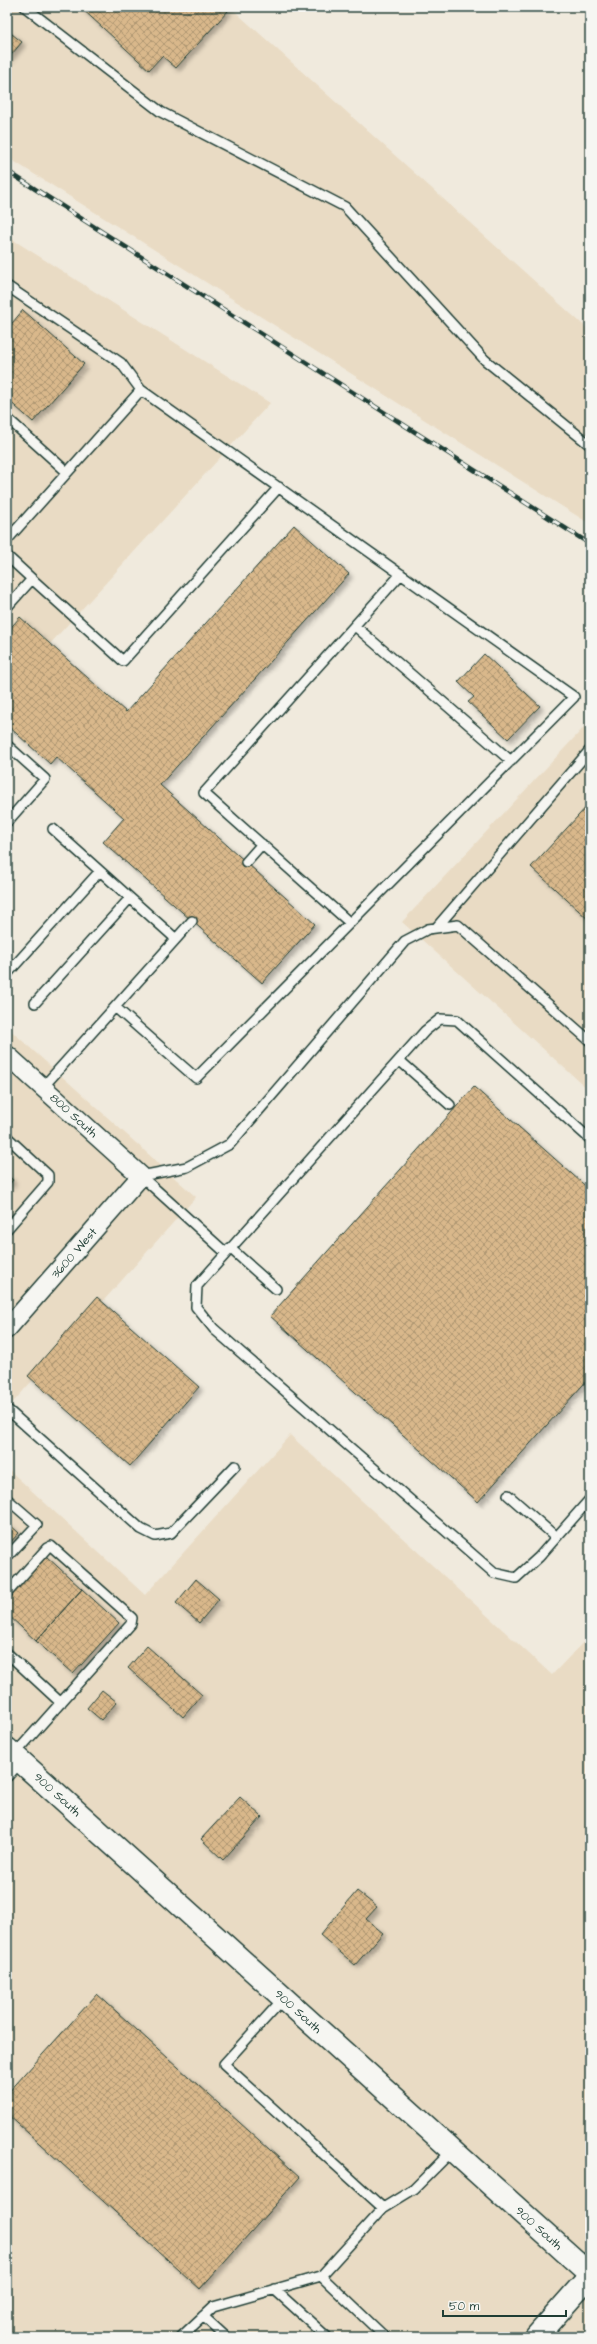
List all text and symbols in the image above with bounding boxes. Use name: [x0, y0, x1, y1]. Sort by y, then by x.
street label: 800 South: [46, 1090, 101, 1142]
street label: 3600 West: [48, 1224, 101, 1282]
street label: 900 South: [30, 1769, 85, 1821]
street label: 900 South: [271, 1986, 325, 2038]
street label: 900 South: [511, 2203, 566, 2254]
scale bar: [443, 2292, 566, 2318]
text: 50 m: [449, 2298, 480, 2315]

